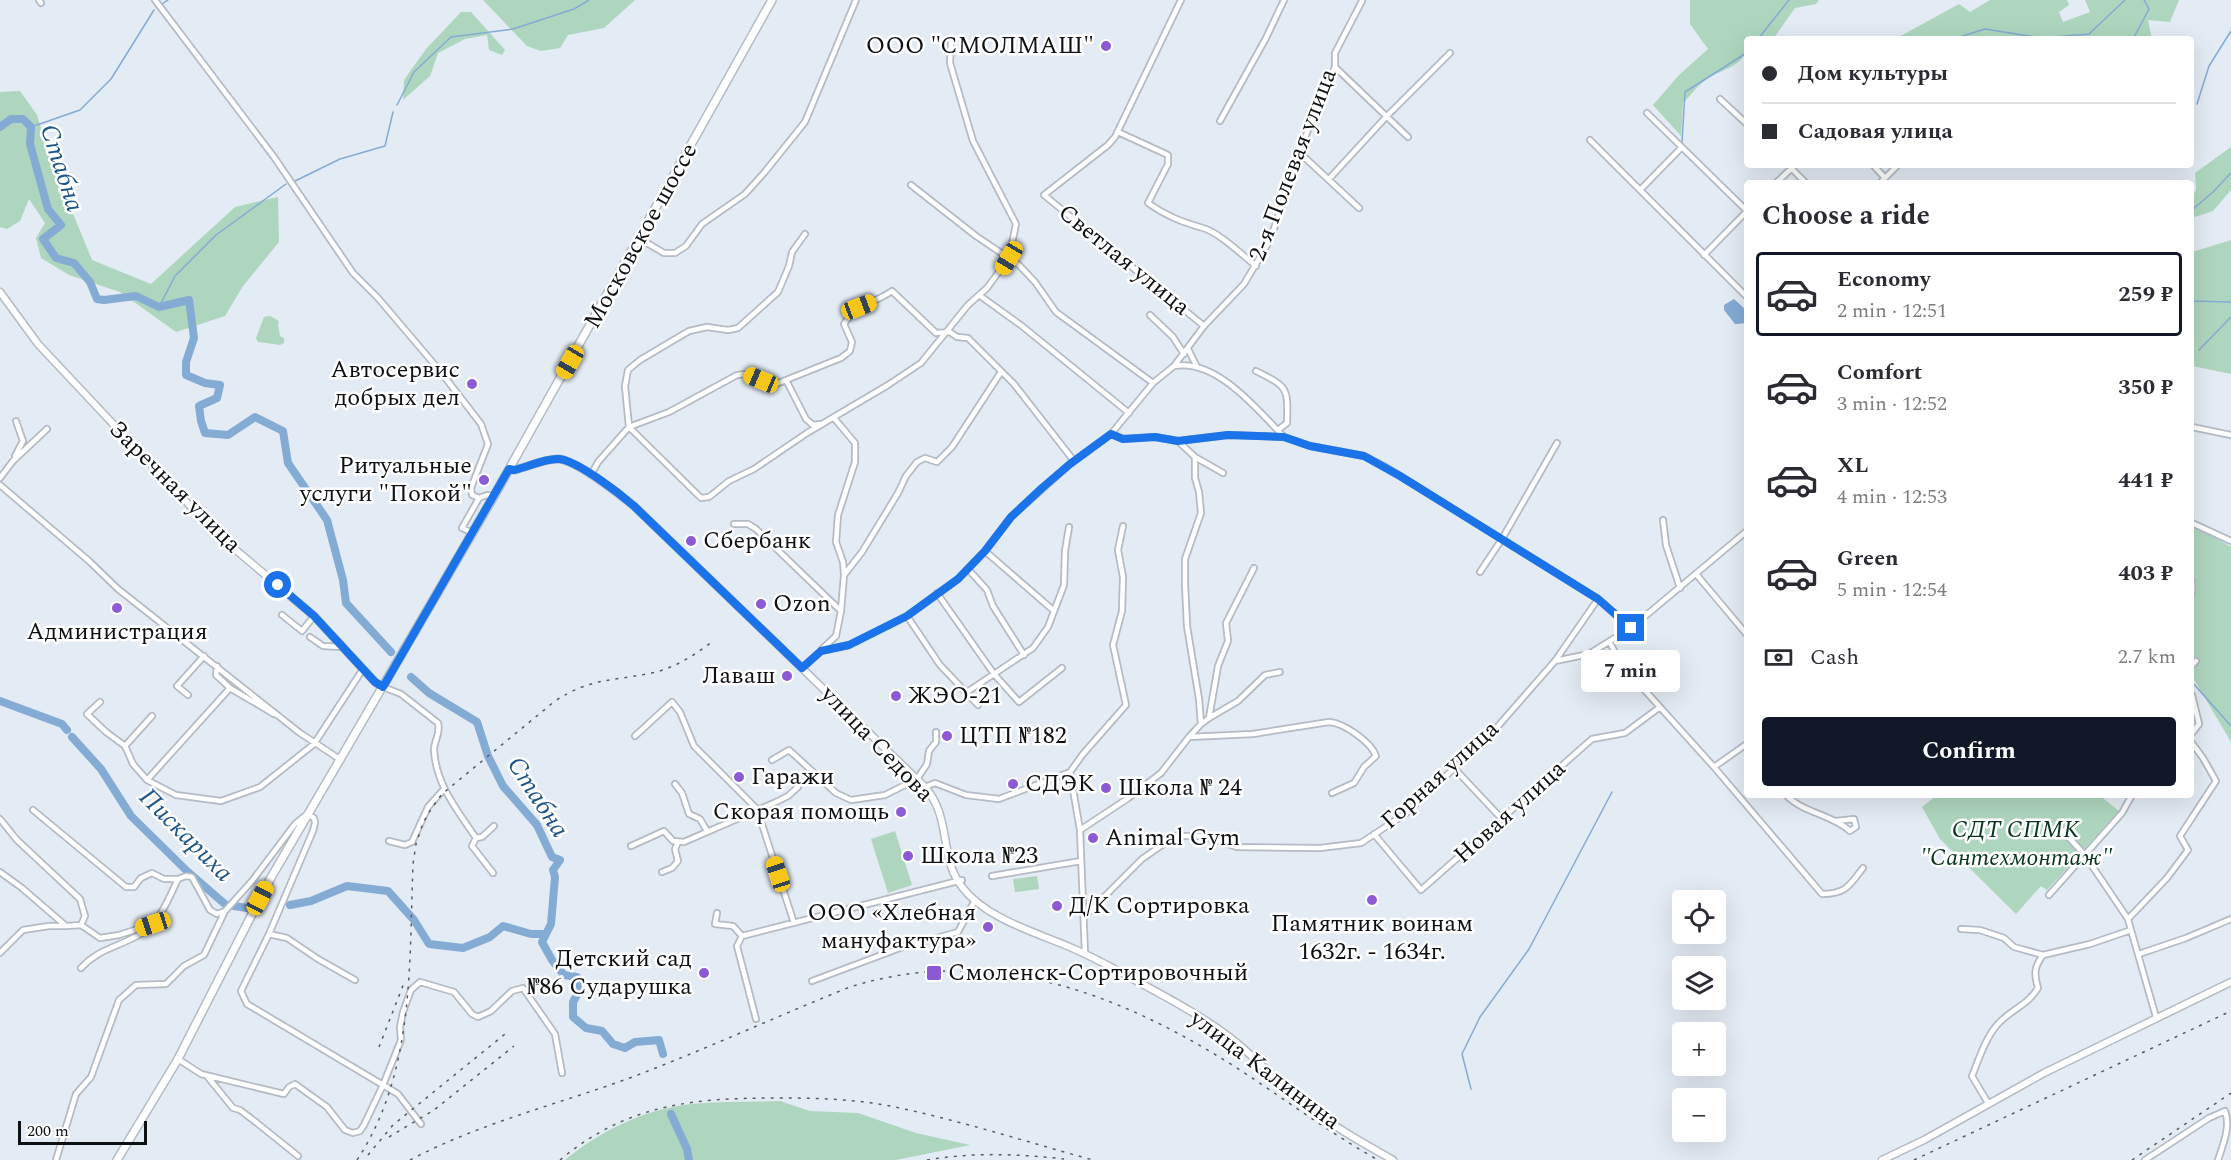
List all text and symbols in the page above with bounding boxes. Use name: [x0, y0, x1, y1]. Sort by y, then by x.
place label: ООО "СМОЛМАШ": [866, 28, 1094, 64]
marker: ООО "СМОЛМАШ": [1099, 39, 1113, 53]
text: Дом культуры: [1798, 57, 1948, 90]
street label: 2-я Полевая улица: [1240, 63, 1346, 267]
text: Садовая улица: [1798, 115, 1953, 148]
water label: Стабна: [29, 119, 95, 217]
street label: Московское шоссе: [575, 137, 707, 335]
street label: Светлая улица: [1050, 195, 1198, 325]
text: Choose a ride: [1762, 195, 1930, 237]
car: [992, 238, 1026, 278]
text: Economy: [1837, 263, 1930, 296]
icon: car: [1765, 267, 1819, 321]
text: 259 ₽: [2118, 278, 2173, 311]
car: [839, 292, 879, 322]
text: 2 min · 12:51: [1837, 296, 1947, 326]
car: [553, 342, 587, 382]
place label: Автосервис добрых дел: [330, 352, 460, 416]
text: Comfort: [1837, 356, 1922, 389]
icon: car: [1765, 360, 1819, 414]
car: [741, 365, 781, 395]
text: 350 ₽: [2118, 371, 2173, 404]
marker: Автосервис добрых дел: [465, 377, 479, 391]
text: 3 min · 12:52: [1837, 389, 1947, 419]
street label: Заречная улица: [100, 412, 250, 562]
place label: Ритуальные услуги "Покой": [299, 448, 472, 512]
text: XL: [1837, 449, 1868, 482]
icon: car: [1765, 453, 1819, 507]
text: 441 ₽: [2118, 464, 2173, 497]
marker: Ритуальные услуги "Покой": [477, 473, 491, 487]
text: 4 min · 12:53: [1837, 482, 1947, 512]
place label: Сбербанк: [703, 523, 811, 559]
marker: Сбербанк: [684, 534, 698, 548]
text: Green: [1837, 542, 1899, 575]
icon: car: [1765, 546, 1819, 600]
text: 403 ₽: [2118, 557, 2173, 590]
route start: [264, 571, 291, 598]
text: 5 min · 12:54: [1837, 575, 1947, 605]
place label: Ozon: [773, 586, 831, 622]
marker: Ozon: [754, 597, 768, 611]
marker: Администрация: [110, 601, 124, 615]
place label: Администрация: [26, 614, 208, 650]
route end: [1617, 614, 1644, 641]
icon: cash: [1762, 641, 1795, 674]
text: Cash: [1810, 641, 1859, 674]
text: 2.7 km: [2118, 642, 2176, 672]
callout: 7 min: [1582, 649, 1680, 691]
text: 7 min: [1604, 656, 1657, 686]
place label: Лаваш: [702, 658, 775, 694]
marker: Лаваш: [780, 669, 794, 683]
street label: улица Седова: [811, 677, 942, 811]
place label: ЖЭО-21: [908, 678, 1002, 714]
marker: ЖЭО-21: [889, 689, 903, 703]
street label: Горная улица: [1373, 712, 1508, 838]
button: Confirm: [1762, 717, 2176, 786]
place label: ЦТП №182: [959, 718, 1067, 754]
marker: ЦТП №182: [940, 729, 954, 743]
water label: Стабна: [497, 748, 579, 846]
street label: Новая улица: [1446, 751, 1574, 872]
place label: Гаражи: [751, 759, 834, 795]
place label: СДЭК: [1025, 766, 1095, 802]
marker: Гаражи: [732, 770, 746, 784]
place label: Школа № 24: [1118, 770, 1242, 806]
marker: СДЭК: [1006, 777, 1020, 791]
water label: Пискариха: [129, 778, 243, 892]
marker: Школа № 24: [1099, 781, 1113, 795]
place label: Скорая помощь: [713, 794, 889, 830]
marker: Скорая помощь: [894, 805, 908, 819]
park label: СДТ СПМК "Сантехмонтаж": [1920, 812, 2112, 876]
place label: Animal Gym: [1105, 820, 1240, 856]
marker: Animal Gym: [1086, 831, 1100, 845]
place label: Школа №23: [920, 838, 1038, 874]
marker: Школа №23: [901, 849, 915, 863]
car: [764, 854, 792, 894]
car: [244, 878, 276, 918]
place label: Д/К Сортировка: [1069, 888, 1250, 924]
map controls: [1672, 890, 1726, 1142]
button: locate: [1672, 890, 1726, 944]
marker: Памятник воинам 1632г. - 1634г.: [1365, 893, 1379, 907]
place label: ООО «Хлебная мануфактура»: [807, 895, 976, 959]
marker: Д/К Сортировка: [1050, 899, 1064, 913]
place label: Памятник воинам 1632г. - 1634г.: [1271, 906, 1473, 970]
car: [133, 910, 173, 938]
marker: ООО «Хлебная мануфактура»: [981, 920, 995, 934]
place label: Детский сад №86 Сударушка: [527, 941, 692, 1005]
place label: Смоленск-Сортировочный: [948, 955, 1248, 991]
button: layers: [1672, 956, 1726, 1010]
marker: Смоленск-Сортировочный: [925, 964, 943, 982]
marker: Детский сад №86 Сударушка: [697, 966, 711, 980]
street label: улица Калинина: [1181, 1001, 1348, 1139]
button: +: [1672, 1022, 1726, 1076]
button: −: [1672, 1088, 1726, 1142]
scale bar: [18, 1118, 147, 1146]
text: 200 m: [27, 1119, 69, 1143]

